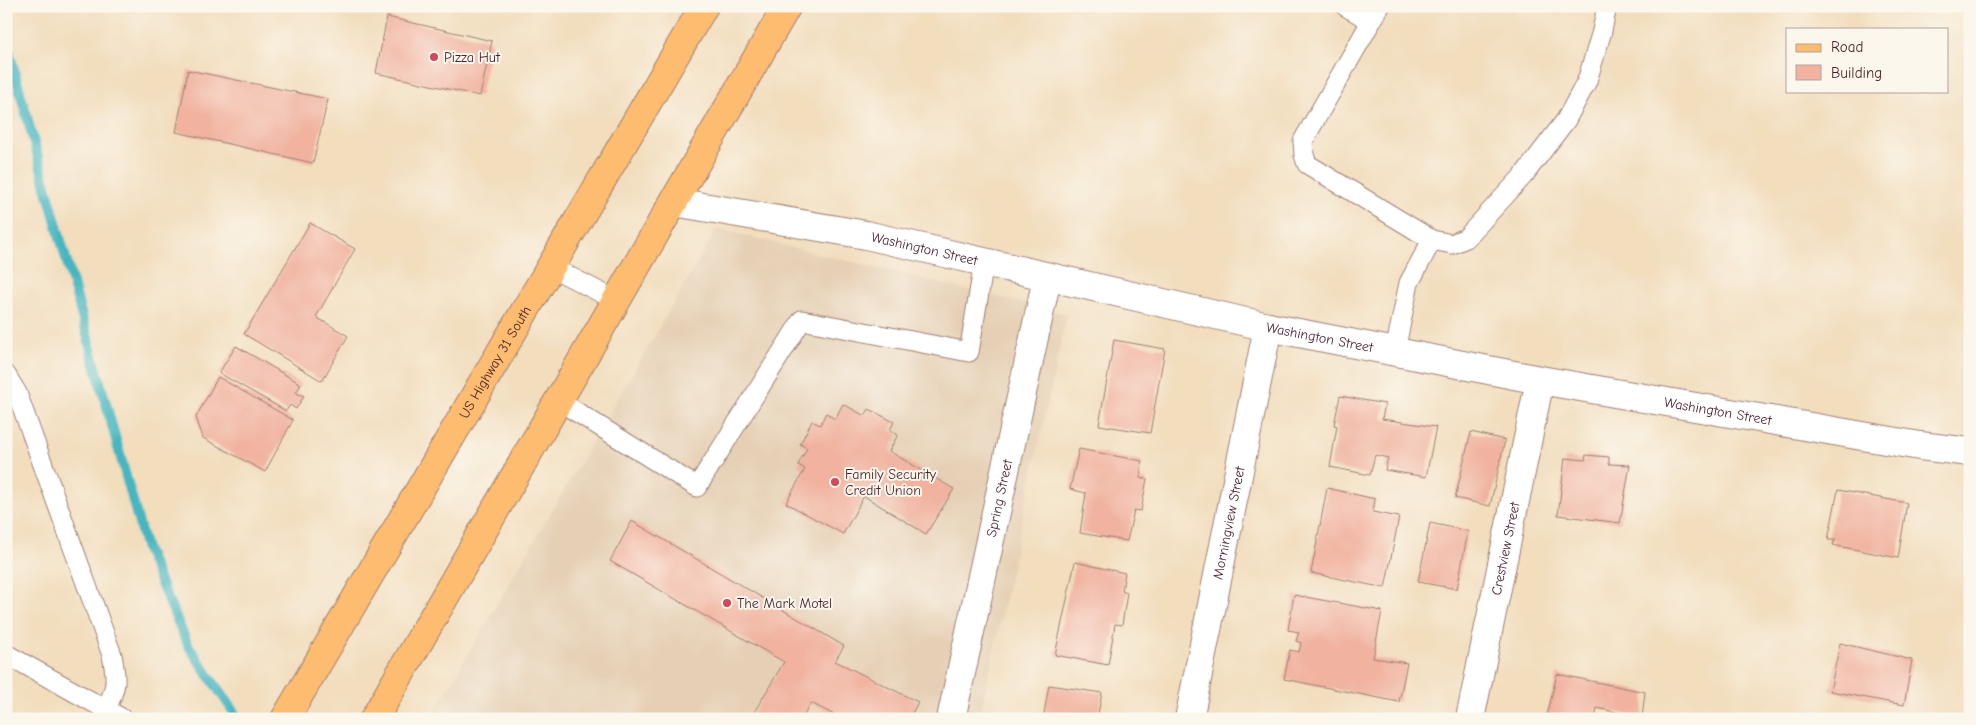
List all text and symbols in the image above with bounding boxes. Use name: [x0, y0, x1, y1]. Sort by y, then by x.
legend: [1786, 28, 1948, 92]
text: Road: [1831, 38, 1863, 56]
place label: Pizza Hut: [444, 49, 501, 66]
marker: Pizza Hut: [428, 51, 440, 63]
text: Building: [1831, 64, 1882, 82]
street label: Washington Street: [870, 229, 980, 270]
street label: US Highway 31 South: [455, 303, 535, 422]
street label: Washington Street: [1265, 319, 1376, 357]
street label: Washington Street: [1663, 394, 1774, 429]
street label: Spring Street: [983, 457, 1016, 539]
street label: Morningview Street: [1209, 464, 1249, 581]
place label: Family Security Credit Union: [845, 466, 937, 499]
marker: Family Security Credit Union: [829, 476, 841, 488]
street label: Crestview Street: [1488, 500, 1524, 597]
place label: The Mark Motel: [737, 595, 832, 612]
marker: The Mark Motel: [721, 597, 733, 609]

